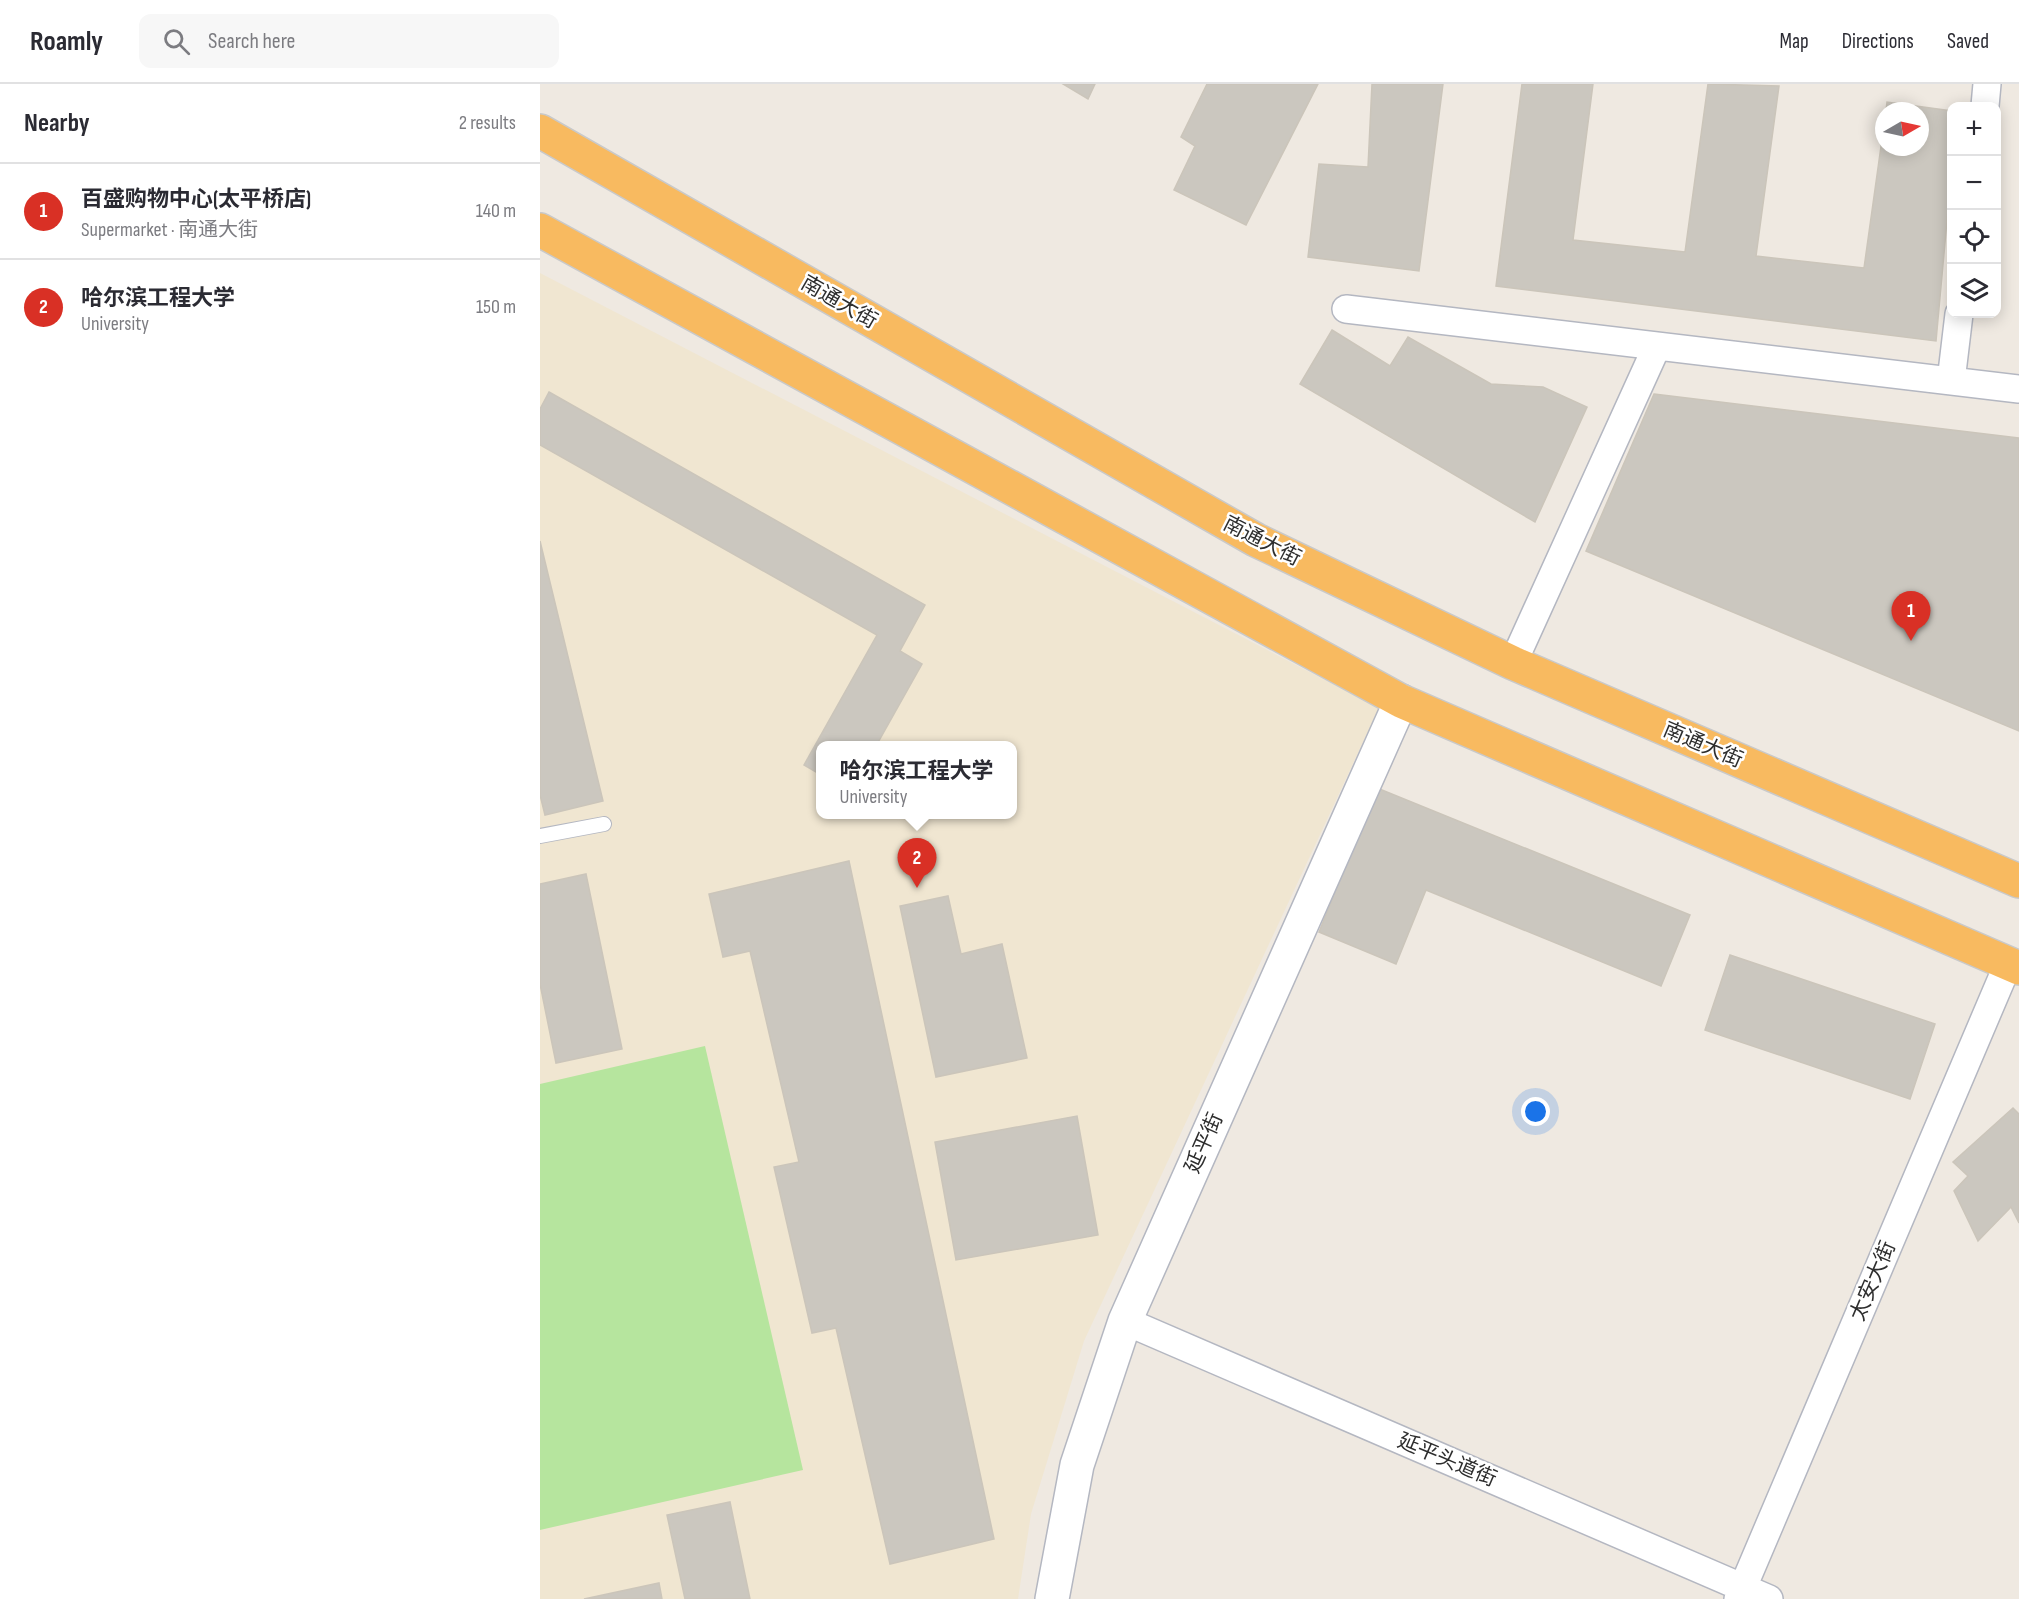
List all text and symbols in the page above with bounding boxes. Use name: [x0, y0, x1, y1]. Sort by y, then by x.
search box: [139, 14, 559, 68]
text: Roamly: [30, 25, 103, 58]
icon: search: [160, 25, 193, 58]
text: Search here: [208, 28, 295, 55]
text: Map: [1779, 29, 1809, 54]
text: Directions: [1842, 29, 1914, 54]
text: Saved: [1947, 29, 1989, 54]
north arrow: [1875, 102, 1929, 156]
map controls: [1947, 102, 2001, 318]
button: +: [1947, 102, 2001, 156]
text: Nearby: [24, 108, 90, 139]
text: 2 results: [459, 111, 516, 135]
button: −: [1947, 156, 2001, 210]
text: 百盛购物中心(太平桥店): [81, 186, 311, 213]
text: 1: [40, 199, 47, 223]
text: 140 m: [476, 199, 516, 223]
button: locate: [1947, 210, 2001, 264]
text: Supermarket · 南通大街: [81, 218, 258, 242]
button: layers: [1947, 264, 2001, 318]
street label: 南通大街: [796, 270, 882, 334]
text: 哈尔滨工程大学: [81, 285, 235, 312]
text: 2: [39, 295, 48, 319]
text: 150 m: [476, 295, 516, 319]
text: University: [81, 312, 149, 336]
street label: 南通大街: [1219, 511, 1305, 571]
pin: 1: [1892, 592, 1930, 641]
street label: 南通大街: [1659, 717, 1747, 773]
popup: [816, 741, 1017, 819]
text: 哈尔滨工程大学: [839, 758, 994, 785]
text: University: [839, 785, 907, 809]
pin: 2: [898, 838, 937, 888]
your location: [1521, 1097, 1550, 1126]
street label: 延平街: [1180, 1109, 1228, 1177]
street label: 太安大街: [1845, 1237, 1901, 1325]
street label: 延平头道街: [1394, 1428, 1500, 1492]

